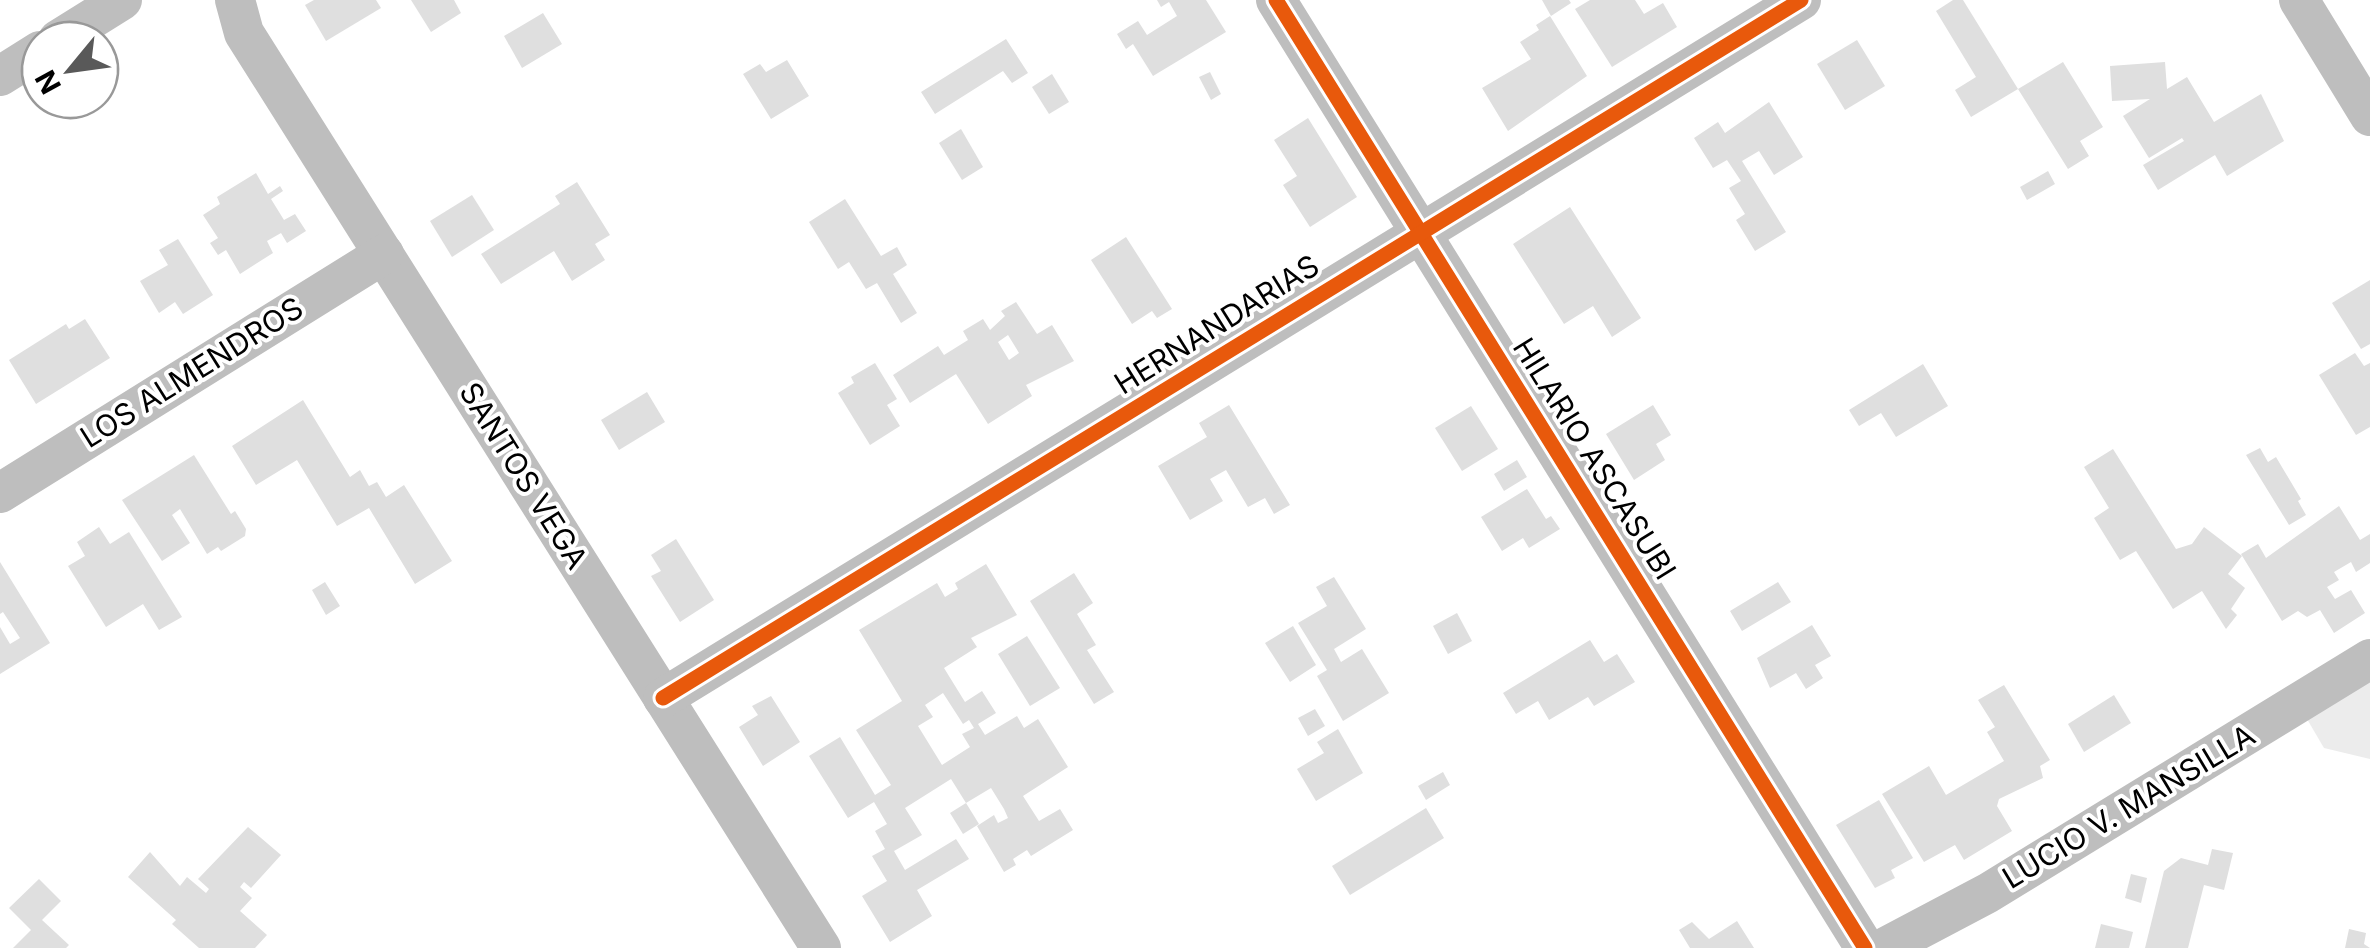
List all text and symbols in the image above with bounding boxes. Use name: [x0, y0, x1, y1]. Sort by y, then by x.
north arrow: [20, 20, 120, 120]
text: N: [28, 65, 68, 100]
street label: HERNANDARIAS: [1108, 247, 1325, 401]
street label: LOS ALMENDROS: [74, 289, 309, 455]
street label: HILARIO ASCASUBI: [1506, 331, 1684, 586]
street label: SANTOS VEGA: [452, 376, 595, 575]
street label: LUCIO V. MANSILLA: [1996, 717, 2261, 896]

